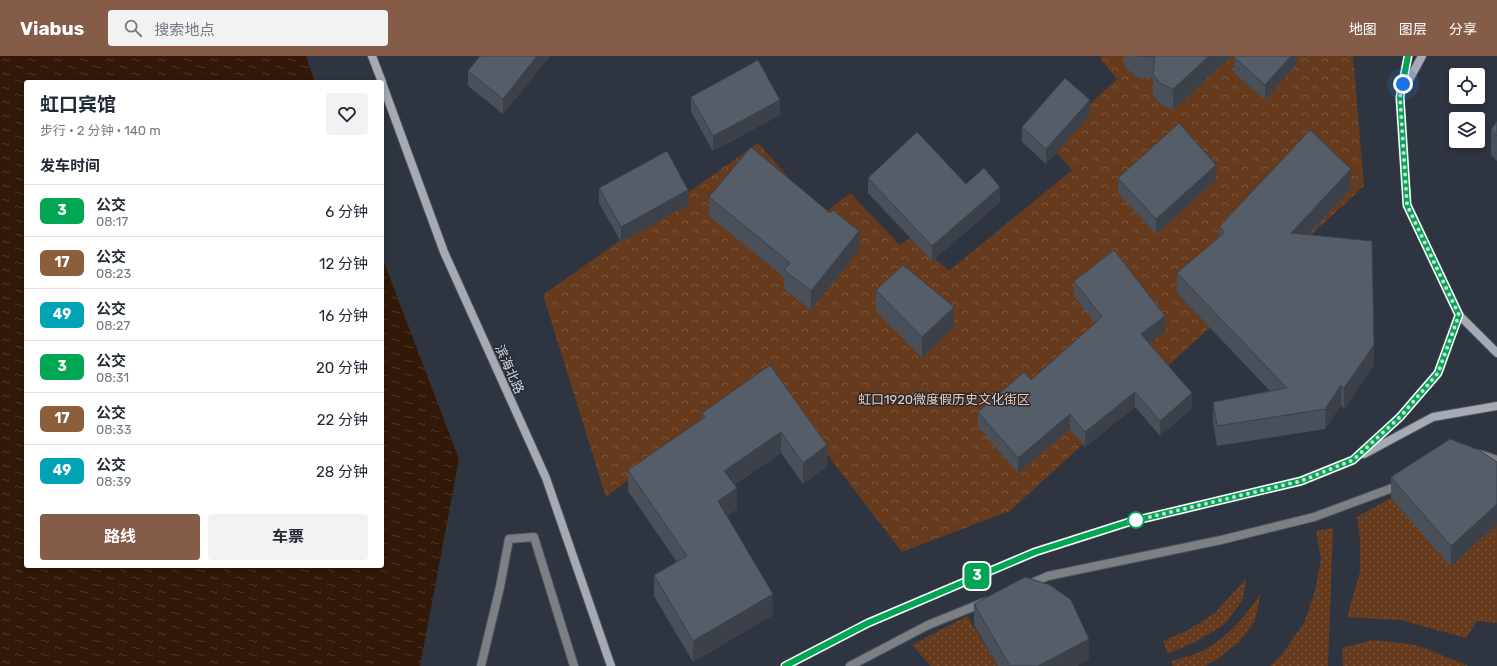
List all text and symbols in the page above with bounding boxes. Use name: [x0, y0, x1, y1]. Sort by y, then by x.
search box: [108, 10, 388, 46]
text: Viabus: [20, 17, 84, 40]
icon: search: [122, 17, 144, 39]
text: 搜索地点: [154, 21, 214, 39]
text: 地图: [1349, 21, 1377, 38]
text: 图层: [1399, 21, 1427, 38]
text: 分享: [1449, 21, 1477, 38]
map controls: [1449, 68, 1485, 148]
button: locate: [1449, 68, 1485, 104]
your location: [1393, 74, 1413, 94]
text: 虹口宾馆: [40, 93, 116, 116]
button: heart: [326, 93, 368, 135]
button: layers: [1449, 112, 1485, 148]
text: 步行 · 2 分钟 · 140 m: [40, 123, 161, 138]
text: 发车时间: [40, 157, 100, 175]
text: 公交: [96, 196, 126, 214]
text: 3: [57, 202, 67, 219]
text: 6 分钟: [325, 203, 368, 221]
text: 08:17: [96, 214, 128, 229]
text: 公交: [96, 248, 126, 266]
text: 17: [55, 254, 69, 271]
text: 12 分钟: [319, 255, 368, 273]
text: 08:23: [96, 266, 131, 281]
text: 公交: [96, 300, 126, 318]
text: 49: [53, 306, 71, 323]
text: 16 分钟: [319, 307, 368, 325]
text: 08:27: [96, 318, 130, 333]
street label: 滨海北路: [492, 342, 527, 396]
text: 公交: [96, 352, 126, 370]
text: 3: [57, 358, 67, 375]
text: 20 分钟: [316, 359, 368, 377]
text: 08:31: [96, 370, 129, 385]
park label: 虹口1920微度假历史文化街区: [858, 392, 1030, 407]
text: 公交: [96, 404, 126, 422]
text: 17: [55, 410, 69, 427]
text: 22 分钟: [317, 411, 368, 429]
text: 08:33: [96, 422, 131, 437]
text: 公交: [96, 456, 126, 474]
text: 49: [53, 462, 71, 479]
text: 28 分钟: [316, 463, 368, 481]
text: 08:39: [96, 474, 131, 489]
unlabelled marker: [1127, 511, 1145, 529]
button: 路线: [40, 514, 200, 560]
button: 车票: [208, 514, 368, 560]
line badge: 3: [964, 563, 990, 589]
text: 3: [972, 567, 982, 584]

